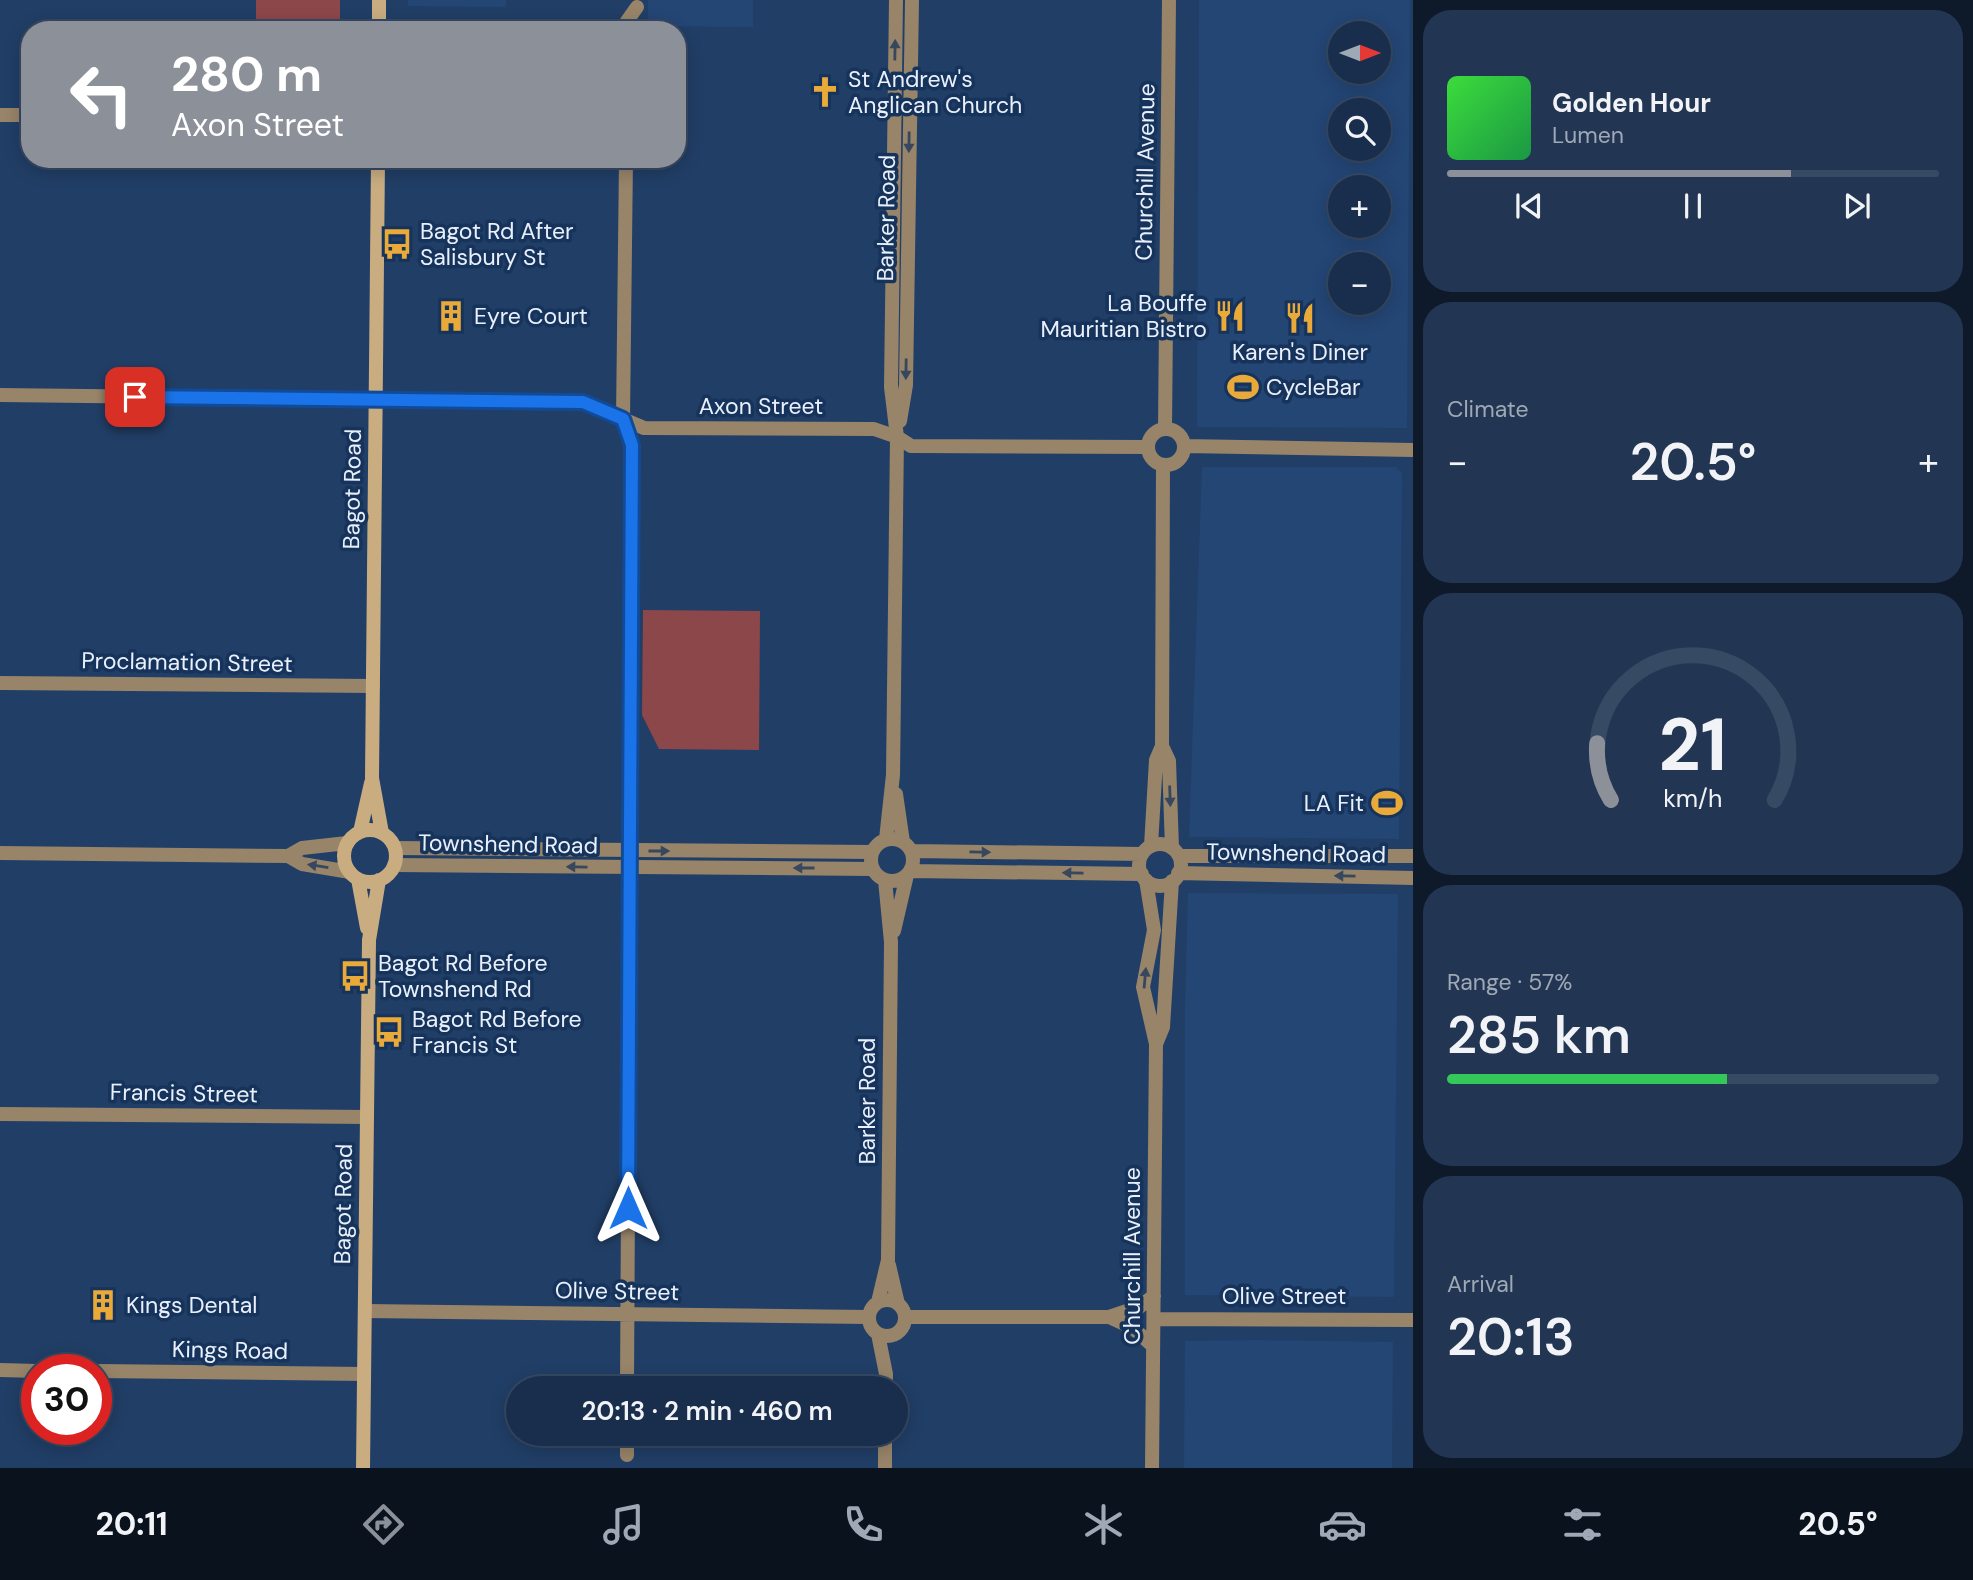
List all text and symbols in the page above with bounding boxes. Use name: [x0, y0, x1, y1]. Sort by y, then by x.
north arrow: [1328, 21, 1391, 84]
map controls: [1328, 21, 1391, 315]
one-way arrow: [889, 39, 901, 61]
text: 280 m: [171, 42, 322, 106]
icon: left: [56, 49, 147, 140]
place label: St Andrew's Anglican Church: [848, 64, 1022, 120]
church icon: St Andrew's Anglican Church: [808, 75, 842, 109]
street label: Churchill Avenue: [1128, 83, 1162, 261]
text: Golden Hour: [1552, 86, 1711, 120]
button: search: [1328, 98, 1391, 161]
text: Axon Street: [171, 104, 344, 146]
text: Lumen: [1552, 120, 1624, 150]
one-way arrow: [904, 131, 915, 153]
street label: Barker Road: [870, 154, 902, 282]
button: +: [1328, 175, 1391, 238]
icon: previous: [1510, 187, 1548, 225]
icon: pause: [1674, 187, 1712, 225]
icon: next: [1838, 187, 1876, 225]
place label: Bagot Rd After Salisbury St: [420, 216, 574, 272]
bus stop icon: Bagot Rd After Salisbury St: [380, 227, 414, 261]
button: −: [1328, 252, 1391, 315]
place label: La Bouffe Mauritian Bistro: [1040, 288, 1207, 344]
building icon: Eyre Court: [434, 299, 468, 333]
restaurant icon: La Bouffe Mauritian Bistro: [1213, 299, 1247, 333]
place label: Eyre Court: [474, 301, 588, 331]
restaurant icon: Karen's Diner: [1283, 301, 1317, 335]
place label: Karen's Diner: [1232, 337, 1368, 367]
one-way arrow: [900, 358, 912, 380]
pin: [105, 367, 165, 427]
sports icon: CycleBar: [1226, 370, 1260, 404]
place label: CycleBar: [1266, 372, 1360, 402]
icon: arrive: [116, 378, 154, 416]
street label: Axon Street: [699, 391, 823, 421]
text: Climate: [1447, 394, 1529, 424]
street label: Bagot Road: [336, 428, 368, 550]
text: 20.5°: [1630, 428, 1756, 496]
text: −: [1447, 437, 1468, 487]
text: +: [1918, 437, 1939, 487]
street label: Proclamation Street: [81, 645, 293, 679]
text: 21: [1659, 698, 1727, 793]
text: km/h: [1663, 782, 1723, 815]
one-way arrow: [1165, 786, 1176, 808]
sports icon: LA Fit: [1370, 786, 1404, 820]
place label: LA Fit: [1304, 788, 1364, 818]
street label: Townshend Road: [418, 827, 598, 861]
street label: Townshend Road: [1206, 836, 1386, 870]
one-way arrow: [648, 845, 670, 857]
one-way arrow: [969, 846, 991, 858]
one-way arrow: [307, 861, 329, 872]
one-way arrow: [565, 862, 587, 873]
one-way arrow: [793, 863, 815, 874]
one-way arrow: [1062, 867, 1084, 879]
one-way arrow: [1334, 871, 1356, 882]
place label: Bagot Rd Before Townshend Rd: [378, 948, 548, 1004]
bus stop icon: Bagot Rd Before Townshend Rd: [338, 959, 372, 993]
one-way arrow: [1140, 967, 1151, 989]
text: Range · 57%: [1447, 967, 1572, 997]
text: 285 km: [1447, 1001, 1631, 1069]
place label: Bagot Rd Before Francis St: [412, 1004, 582, 1060]
bus stop icon: Bagot Rd Before Francis St: [372, 1015, 406, 1049]
street label: Barker Road: [852, 1038, 882, 1164]
street label: Francis Street: [110, 1077, 258, 1109]
street label: Bagot Road: [327, 1143, 359, 1265]
street label: Churchill Avenue: [1117, 1167, 1147, 1345]
position arrow: [591, 1171, 665, 1245]
text: Arrival: [1447, 1269, 1514, 1299]
street label: Olive Street: [555, 1275, 679, 1307]
street label: Olive Street: [1222, 1281, 1346, 1311]
building icon: Kings Dental: [86, 1288, 120, 1322]
place label: Kings Dental: [126, 1290, 257, 1320]
text: 20:13: [1447, 1303, 1575, 1371]
street label: Kings Road: [172, 1334, 288, 1366]
speed limit sign: 30: [21, 1354, 112, 1445]
text: 20:13 · 2 min · 460 m: [581, 1394, 833, 1428]
icon: directions: [359, 1500, 408, 1549]
icon: music: [599, 1500, 648, 1549]
icon: phone: [839, 1500, 888, 1549]
icon: climate: [1079, 1500, 1128, 1549]
icon: car: [1318, 1500, 1367, 1549]
icon: filters: [1558, 1500, 1607, 1549]
text: 20:11: [95, 1503, 168, 1545]
text: 20.5°: [1798, 1503, 1878, 1545]

